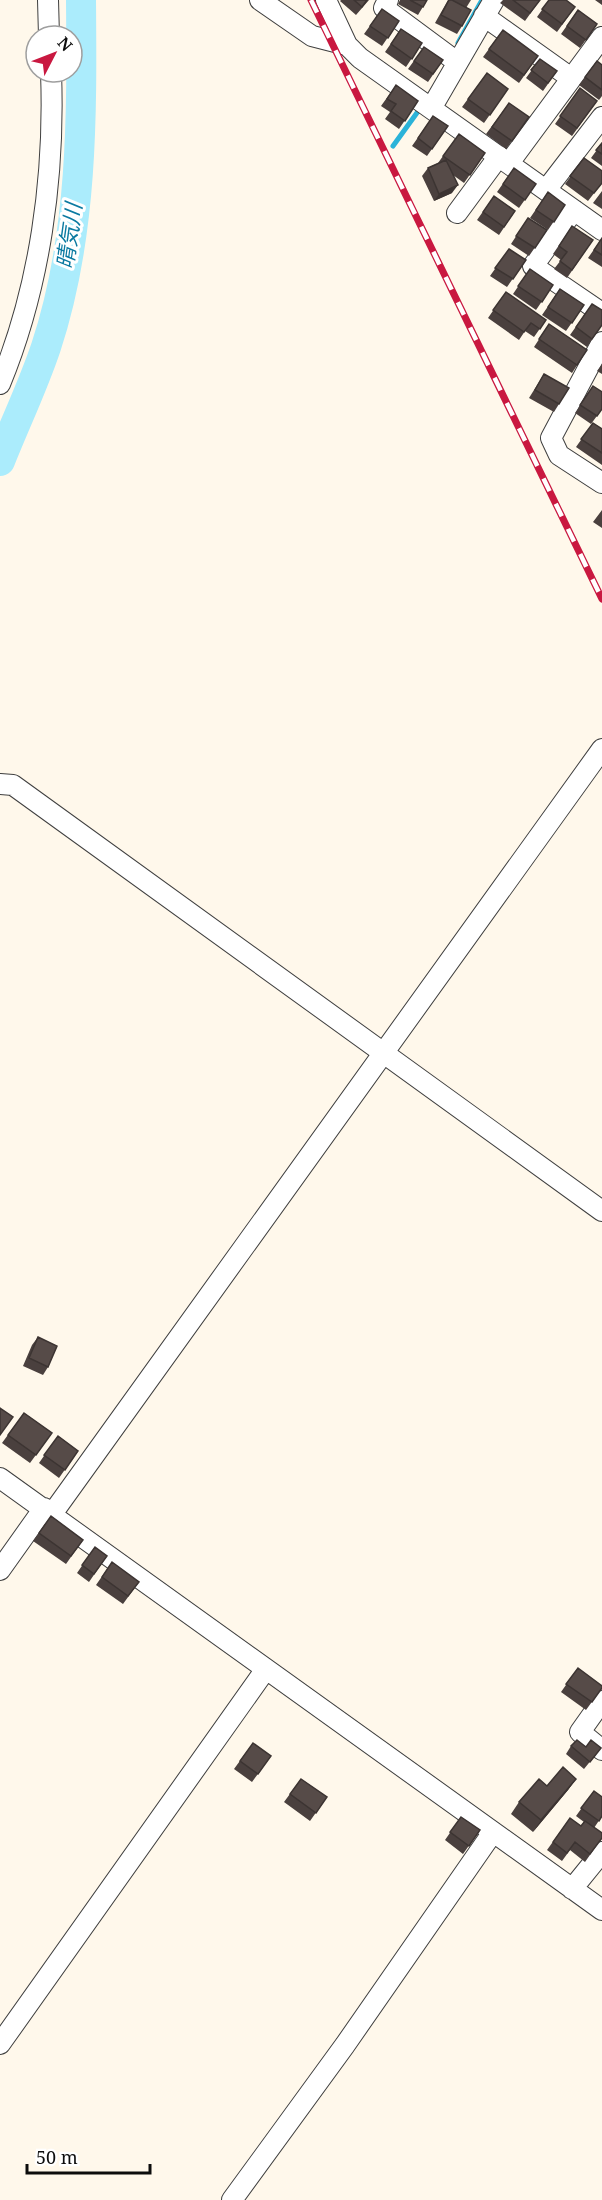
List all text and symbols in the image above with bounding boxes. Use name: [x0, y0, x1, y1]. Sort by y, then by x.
north arrow: [24, 24, 84, 84]
text: N: [53, 32, 78, 56]
water label: 晴気川: [49, 199, 88, 271]
scale bar: [27, 2137, 150, 2175]
text: 50 m: [36, 2145, 78, 2169]

